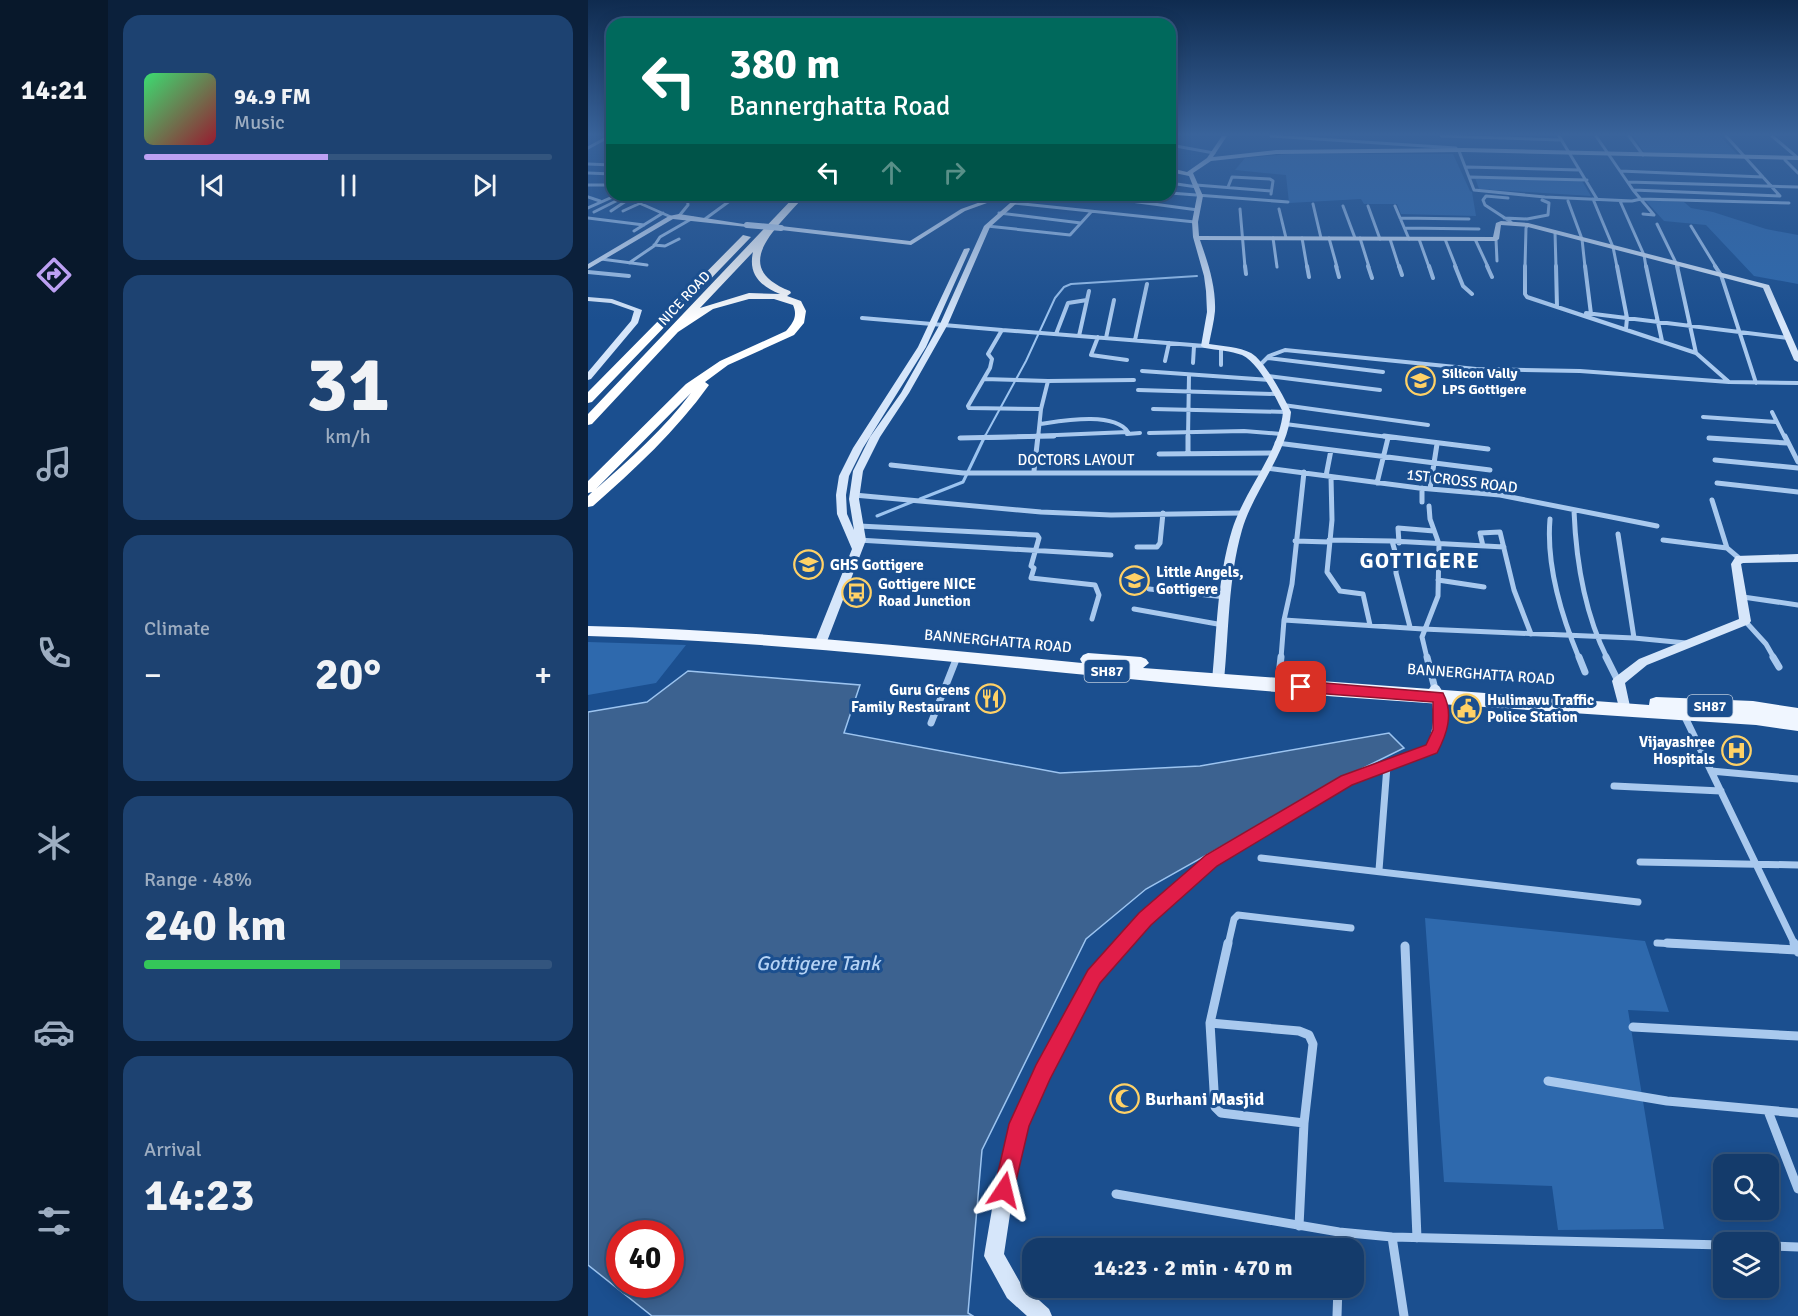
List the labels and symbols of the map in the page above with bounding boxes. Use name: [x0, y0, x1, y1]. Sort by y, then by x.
street label: NICE ROAD: [655, 268, 714, 329]
school or university icon: Silicon Vally LPS Gottigere: [1405, 365, 1437, 397]
place label: Silicon Vally LPS Gottigere: [1442, 365, 1526, 398]
street label: DOCTORS LAYOUT: [1018, 451, 1135, 469]
street label: 1ST CROSS ROAD: [1405, 465, 1519, 497]
district label: GOTTIGERE: [1360, 548, 1480, 574]
school or university icon: GHS Gottigere: [793, 549, 825, 581]
place label: GHS Gottigere: [830, 556, 924, 574]
place label: Little Angels, Gottigere: [1156, 563, 1244, 598]
school or university icon: Little Angels, Gottigere: [1119, 565, 1151, 597]
place label: Gottigere NICE Road Junction: [878, 575, 977, 610]
bus stop icon: Gottigere NICE Road Junction: [841, 577, 873, 609]
street label: BANNERGHATTA ROAD: [923, 626, 1073, 656]
road number: SH87: [1084, 660, 1130, 682]
street label: BANNERGHATTA ROAD: [1407, 660, 1555, 688]
pin: [1275, 661, 1326, 712]
place label: Guru Greens Family Restaurant: [851, 681, 970, 716]
restaurant icon: Guru Greens Family Restaurant: [975, 683, 1007, 715]
place label: Hulimavu Traffic Police Station: [1487, 691, 1594, 726]
public building icon: Hulimavu Traffic Police Station: [1450, 693, 1482, 725]
road number: SH87: [1688, 695, 1732, 717]
place label: Vijayashree Hospitals: [1639, 733, 1715, 768]
hospital icon: Vijayashree Hospitals: [1720, 735, 1752, 767]
water label: Gottigere Tank: [756, 951, 882, 976]
mosque icon: Burhani Masjid: [1108, 1083, 1140, 1115]
place label: Burhani Masjid: [1145, 1088, 1264, 1110]
position arrow: [972, 1158, 1036, 1222]
speed limit sign: 40: [606, 1220, 684, 1298]

